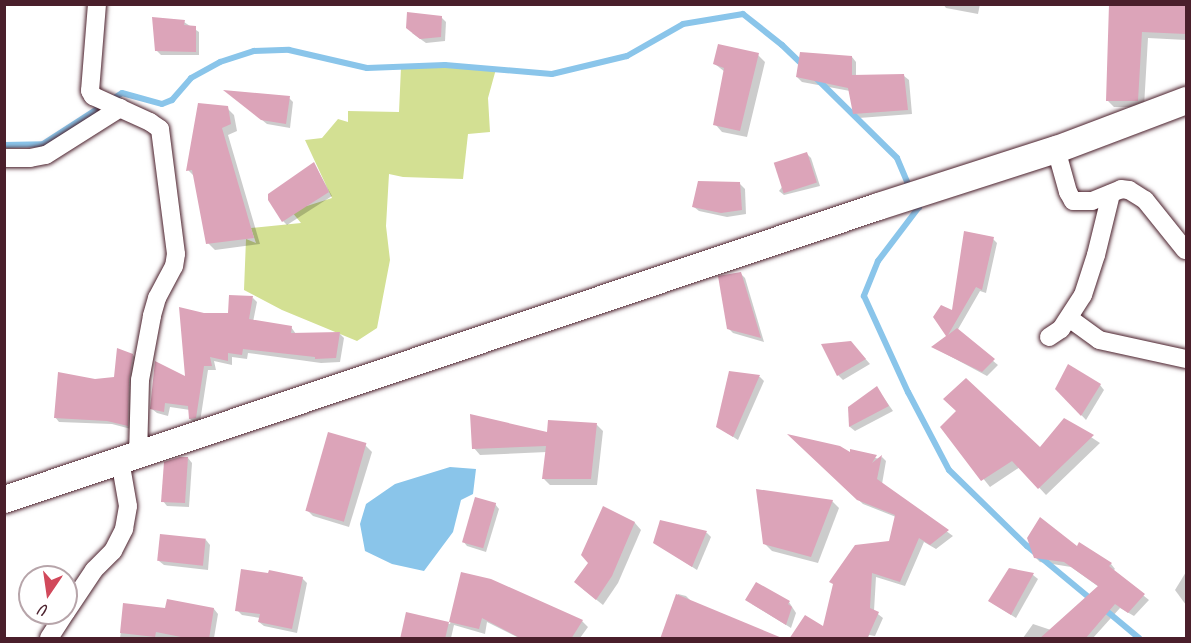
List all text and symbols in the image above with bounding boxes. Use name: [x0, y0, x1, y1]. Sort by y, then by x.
north arrow: [18, 565, 78, 625]
text: U: [38, 600, 50, 621]

